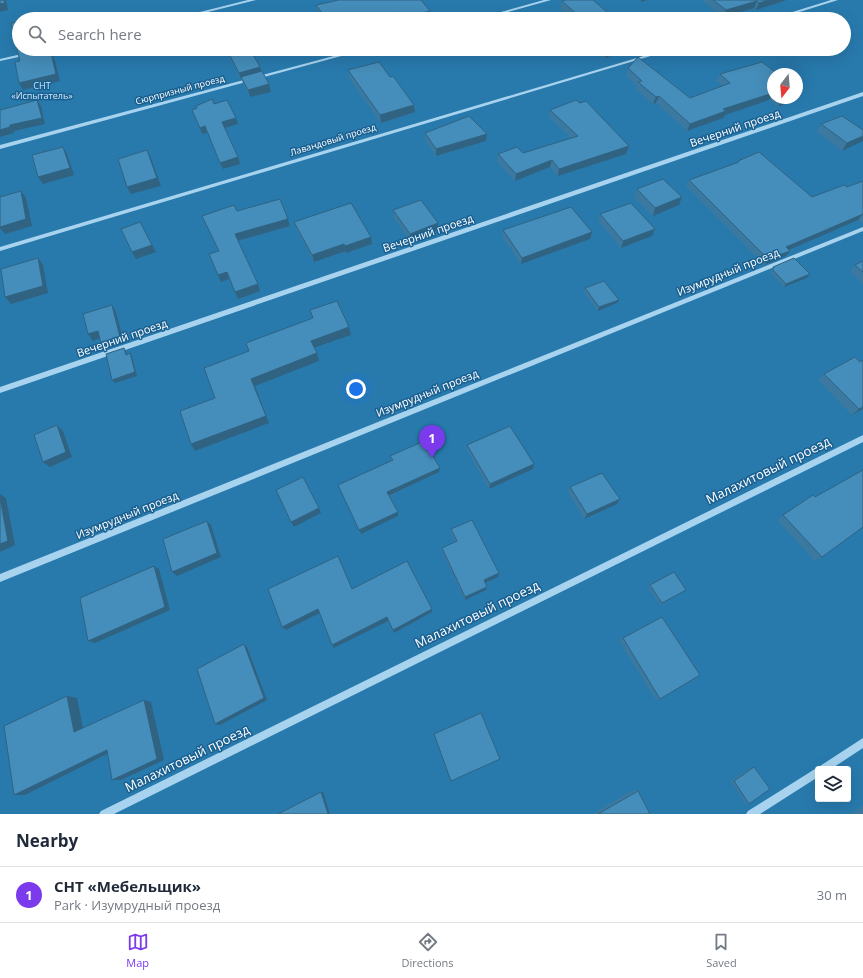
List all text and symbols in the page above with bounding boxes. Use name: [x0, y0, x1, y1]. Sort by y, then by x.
search box: [12, 12, 851, 56]
icon: search: [26, 23, 48, 45]
text: Search here: [58, 24, 142, 44]
north arrow: [767, 68, 803, 104]
street label: Сюрпризный проезд: [134, 71, 226, 108]
park label: СНТ «Испытатель»: [11, 79, 73, 102]
street label: Вечерний проезд: [688, 105, 783, 150]
street label: Лавандовый проезд: [288, 120, 377, 159]
street label: Вечерний проезд: [381, 210, 476, 255]
street label: Изумрудный проезд: [674, 244, 782, 299]
street label: Вечерний проезд: [75, 315, 170, 360]
street label: Изумрудный проезд: [373, 365, 481, 420]
your location: [346, 379, 366, 399]
pin: 1: [419, 425, 445, 458]
street label: Малахитовый проезд: [703, 432, 834, 508]
street label: Изумрудный проезд: [73, 487, 181, 542]
street label: Малахитовый проезд: [412, 576, 543, 652]
street label: Малахитовый проезд: [122, 720, 253, 796]
map controls: [815, 766, 851, 802]
button: layers: [815, 766, 851, 802]
text: Nearby: [16, 829, 78, 852]
text: СНТ «Мебельщик»: [54, 876, 201, 896]
text: 1: [25, 886, 33, 904]
text: 30 m: [817, 886, 847, 904]
text: Park · Изумрудный проезд: [54, 896, 220, 914]
tab: Map: [126, 931, 149, 970]
tab: Directions: [402, 931, 454, 970]
tab: Saved: [706, 931, 737, 970]

